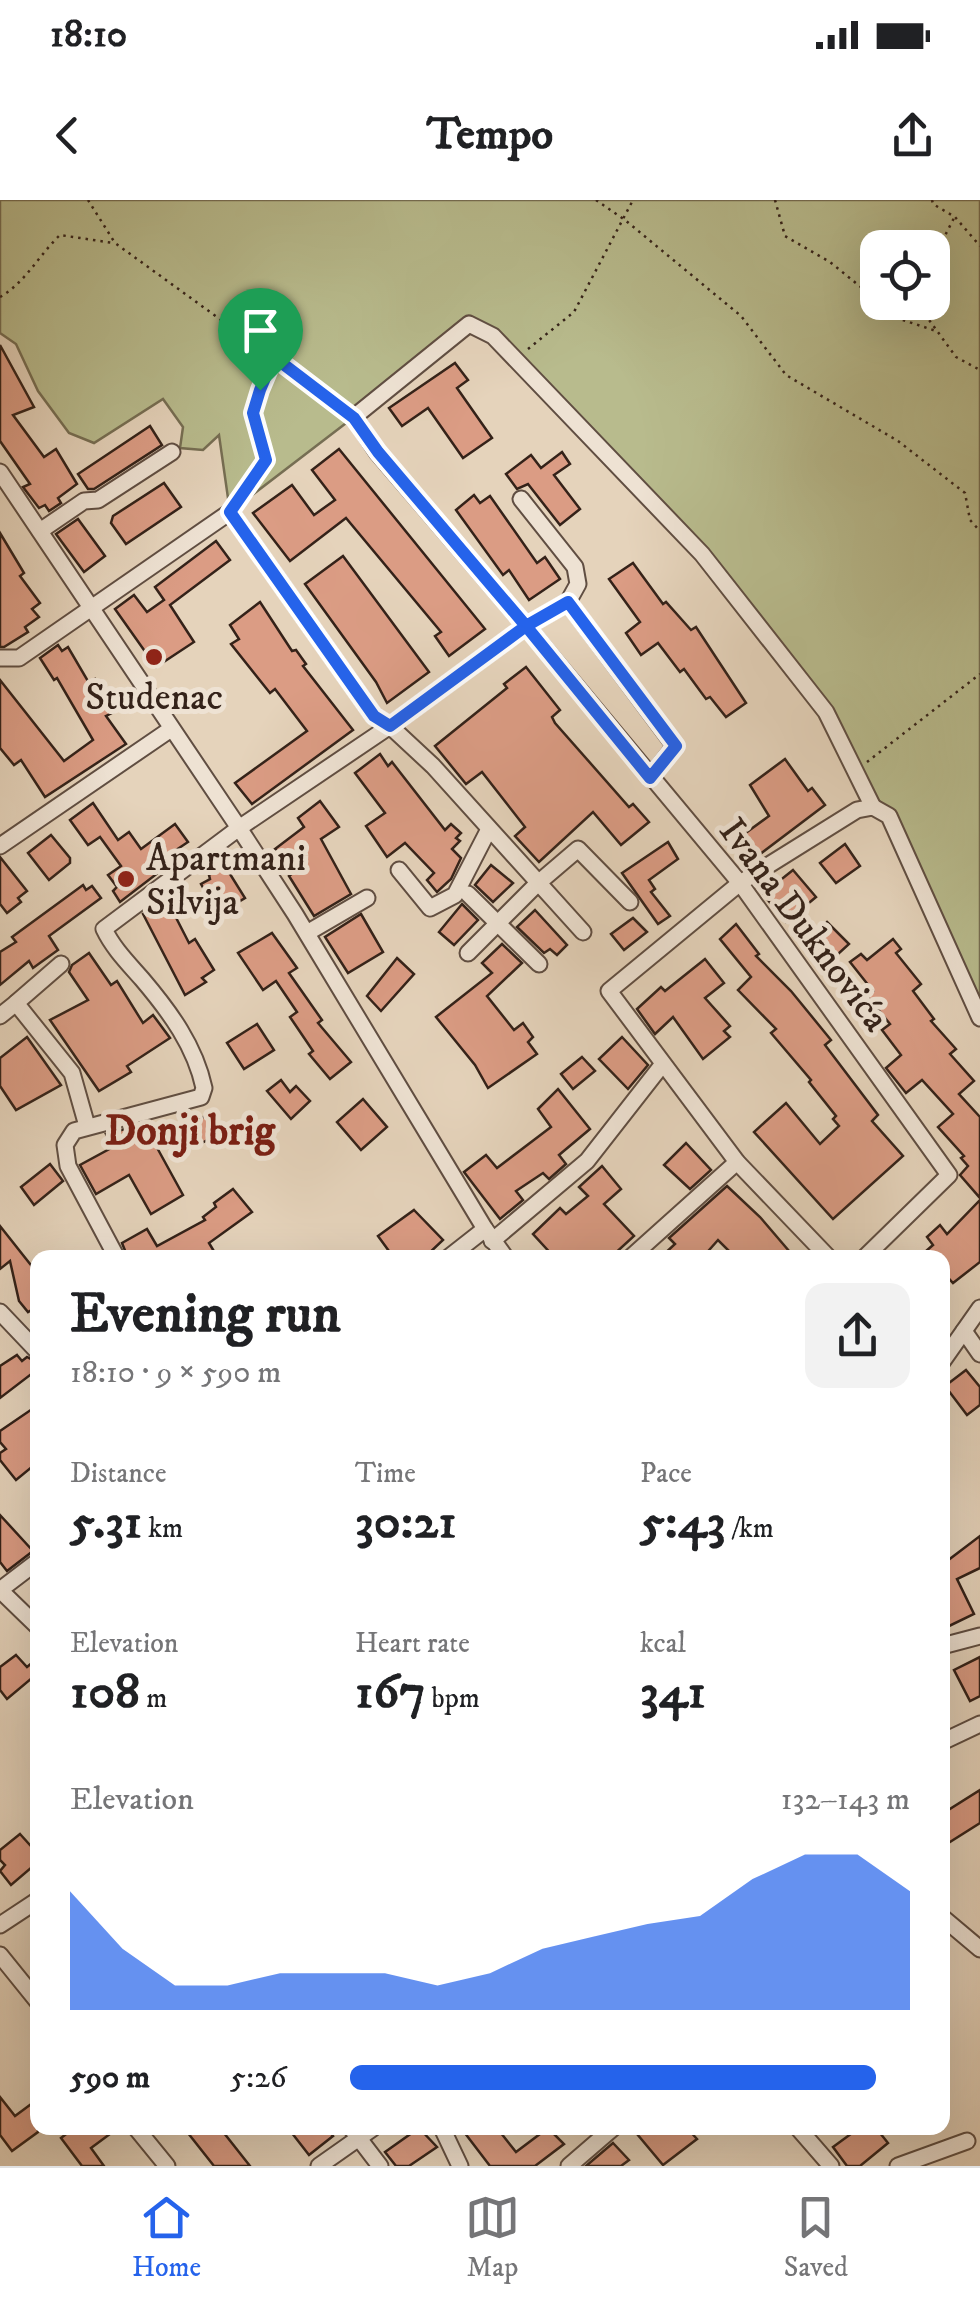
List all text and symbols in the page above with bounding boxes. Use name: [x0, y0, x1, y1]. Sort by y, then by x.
text: 18:10: [50, 11, 127, 59]
text: Tempo: [427, 107, 553, 163]
icon: back: [40, 108, 95, 163]
icon: share: [885, 108, 940, 163]
map controls: [860, 230, 950, 320]
button: locate: [860, 230, 950, 320]
pin: [218, 288, 303, 391]
icon: arrive: [233, 303, 288, 358]
marker: Studenac: [143, 646, 165, 668]
place label: Studenac: [85, 674, 223, 722]
street label: Ivana Duknovića: [708, 809, 899, 1041]
place label: Apartmani Silvija: [146, 835, 306, 927]
marker: Apartmani Silvija: [115, 868, 137, 890]
district label: Donji brig: [105, 1106, 276, 1158]
text: Evening run: [70, 1281, 341, 1350]
button: share: [805, 1283, 910, 1388]
text: 18:10 · 9 × 590 m: [70, 1353, 281, 1393]
text: Distance: [70, 1456, 166, 1491]
text: Time: [355, 1456, 416, 1491]
text: Pace: [640, 1456, 692, 1491]
text: 5.31: [70, 1491, 142, 1554]
text: 30:21: [355, 1491, 457, 1554]
text: 5:43: [640, 1491, 725, 1554]
text: km: [142, 1511, 183, 1546]
text: /km: [725, 1511, 774, 1546]
text: Elevation: [70, 1626, 178, 1661]
text: Heart rate: [355, 1626, 470, 1661]
text: kcal: [640, 1626, 686, 1661]
text: 108: [70, 1661, 140, 1724]
text: 167: [355, 1661, 426, 1724]
text: 341: [640, 1661, 706, 1724]
text: m: [140, 1681, 167, 1716]
text: bpm: [426, 1681, 480, 1716]
text: Elevation: [70, 1780, 194, 1820]
text: 132–143 m: [781, 1780, 910, 1820]
text: 590 m: [70, 2058, 150, 2098]
text: 5:26: [230, 2058, 287, 2098]
tab: Home: [132, 2190, 201, 2285]
tab: Map: [465, 2190, 520, 2285]
tab: Saved: [784, 2190, 848, 2285]

